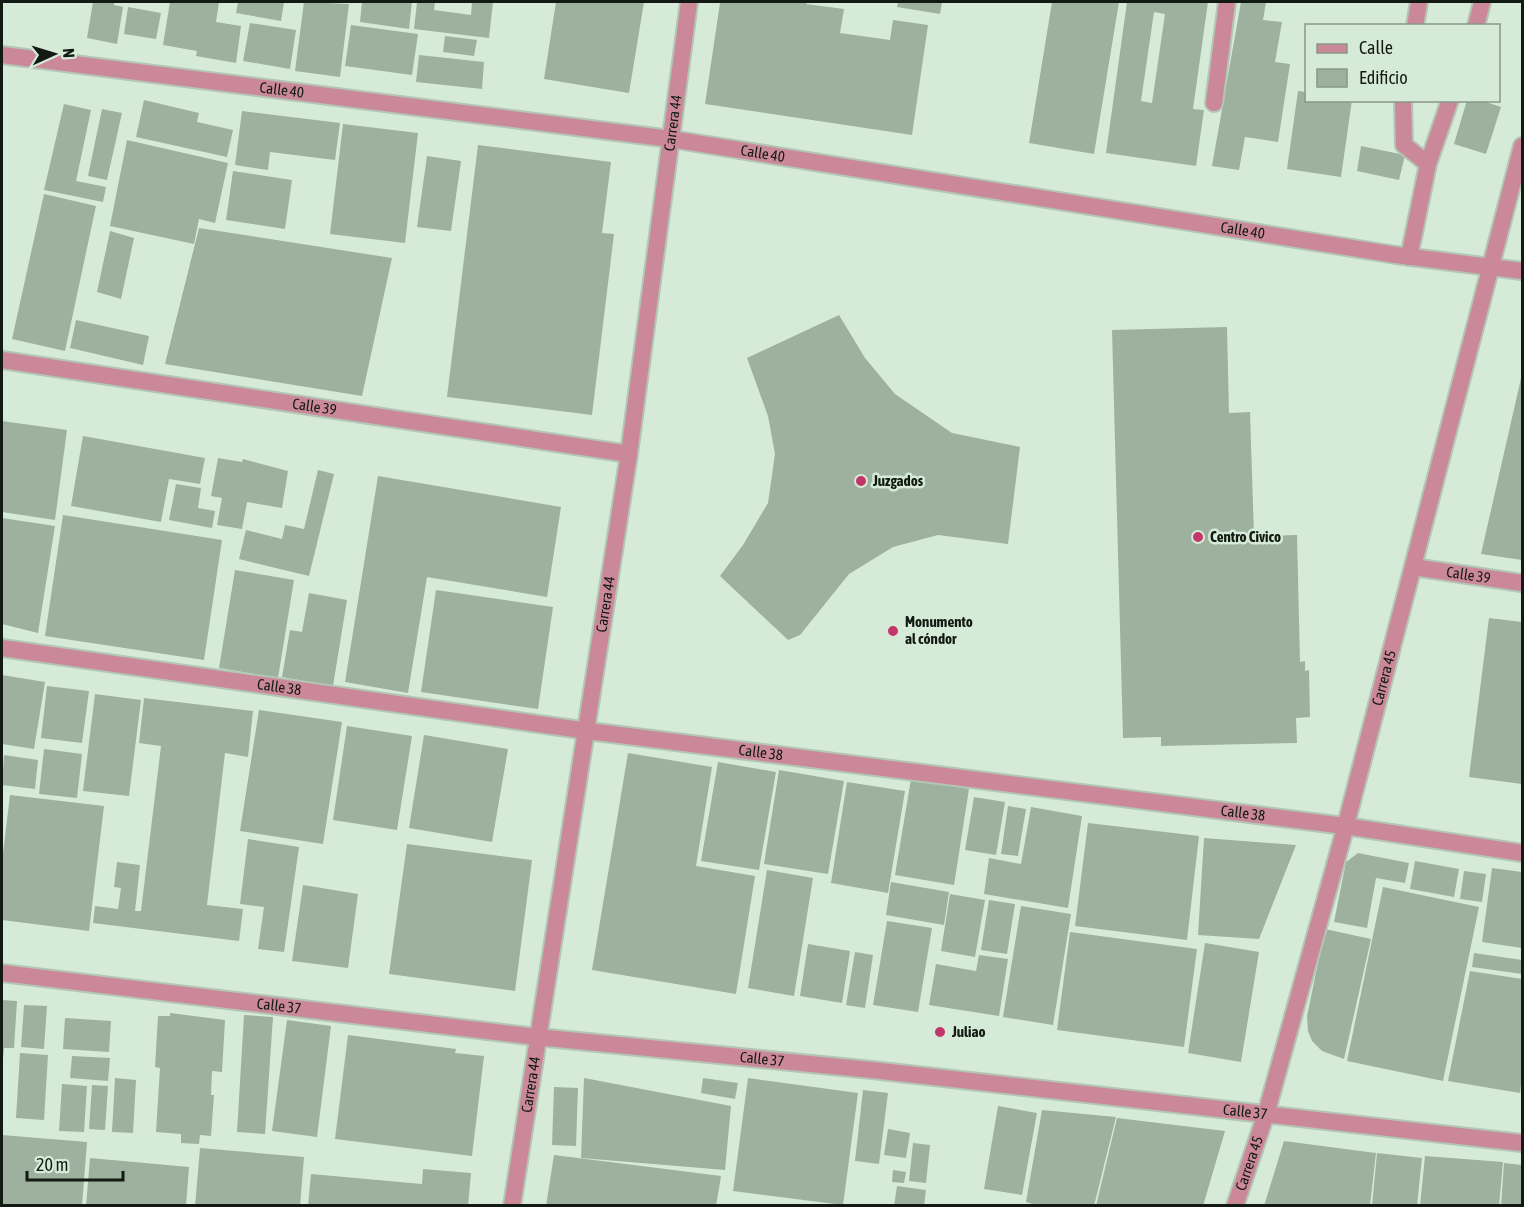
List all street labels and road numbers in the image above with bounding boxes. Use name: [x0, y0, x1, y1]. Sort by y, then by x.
street label: Calle 40: [259, 78, 305, 101]
street label: Carrera 44: [660, 94, 685, 152]
street label: Calle 40: [740, 141, 786, 165]
street label: Calle 40: [1219, 218, 1266, 242]
street label: Calle 39: [291, 395, 338, 418]
street label: Calle 39: [1445, 563, 1492, 586]
street label: Carrera 44: [592, 575, 618, 634]
street label: Carrera 45: [1368, 648, 1399, 707]
street label: Calle 38: [256, 675, 303, 698]
street label: Calle 38: [738, 741, 784, 763]
street label: Calle 38: [1220, 801, 1266, 824]
street label: Calle 37: [256, 995, 302, 1017]
street label: Calle 37: [739, 1048, 785, 1069]
street label: Carrera 44: [518, 1055, 543, 1114]
street label: Calle 37: [1222, 1100, 1268, 1122]
street label: Carrera 45: [1232, 1134, 1266, 1193]

